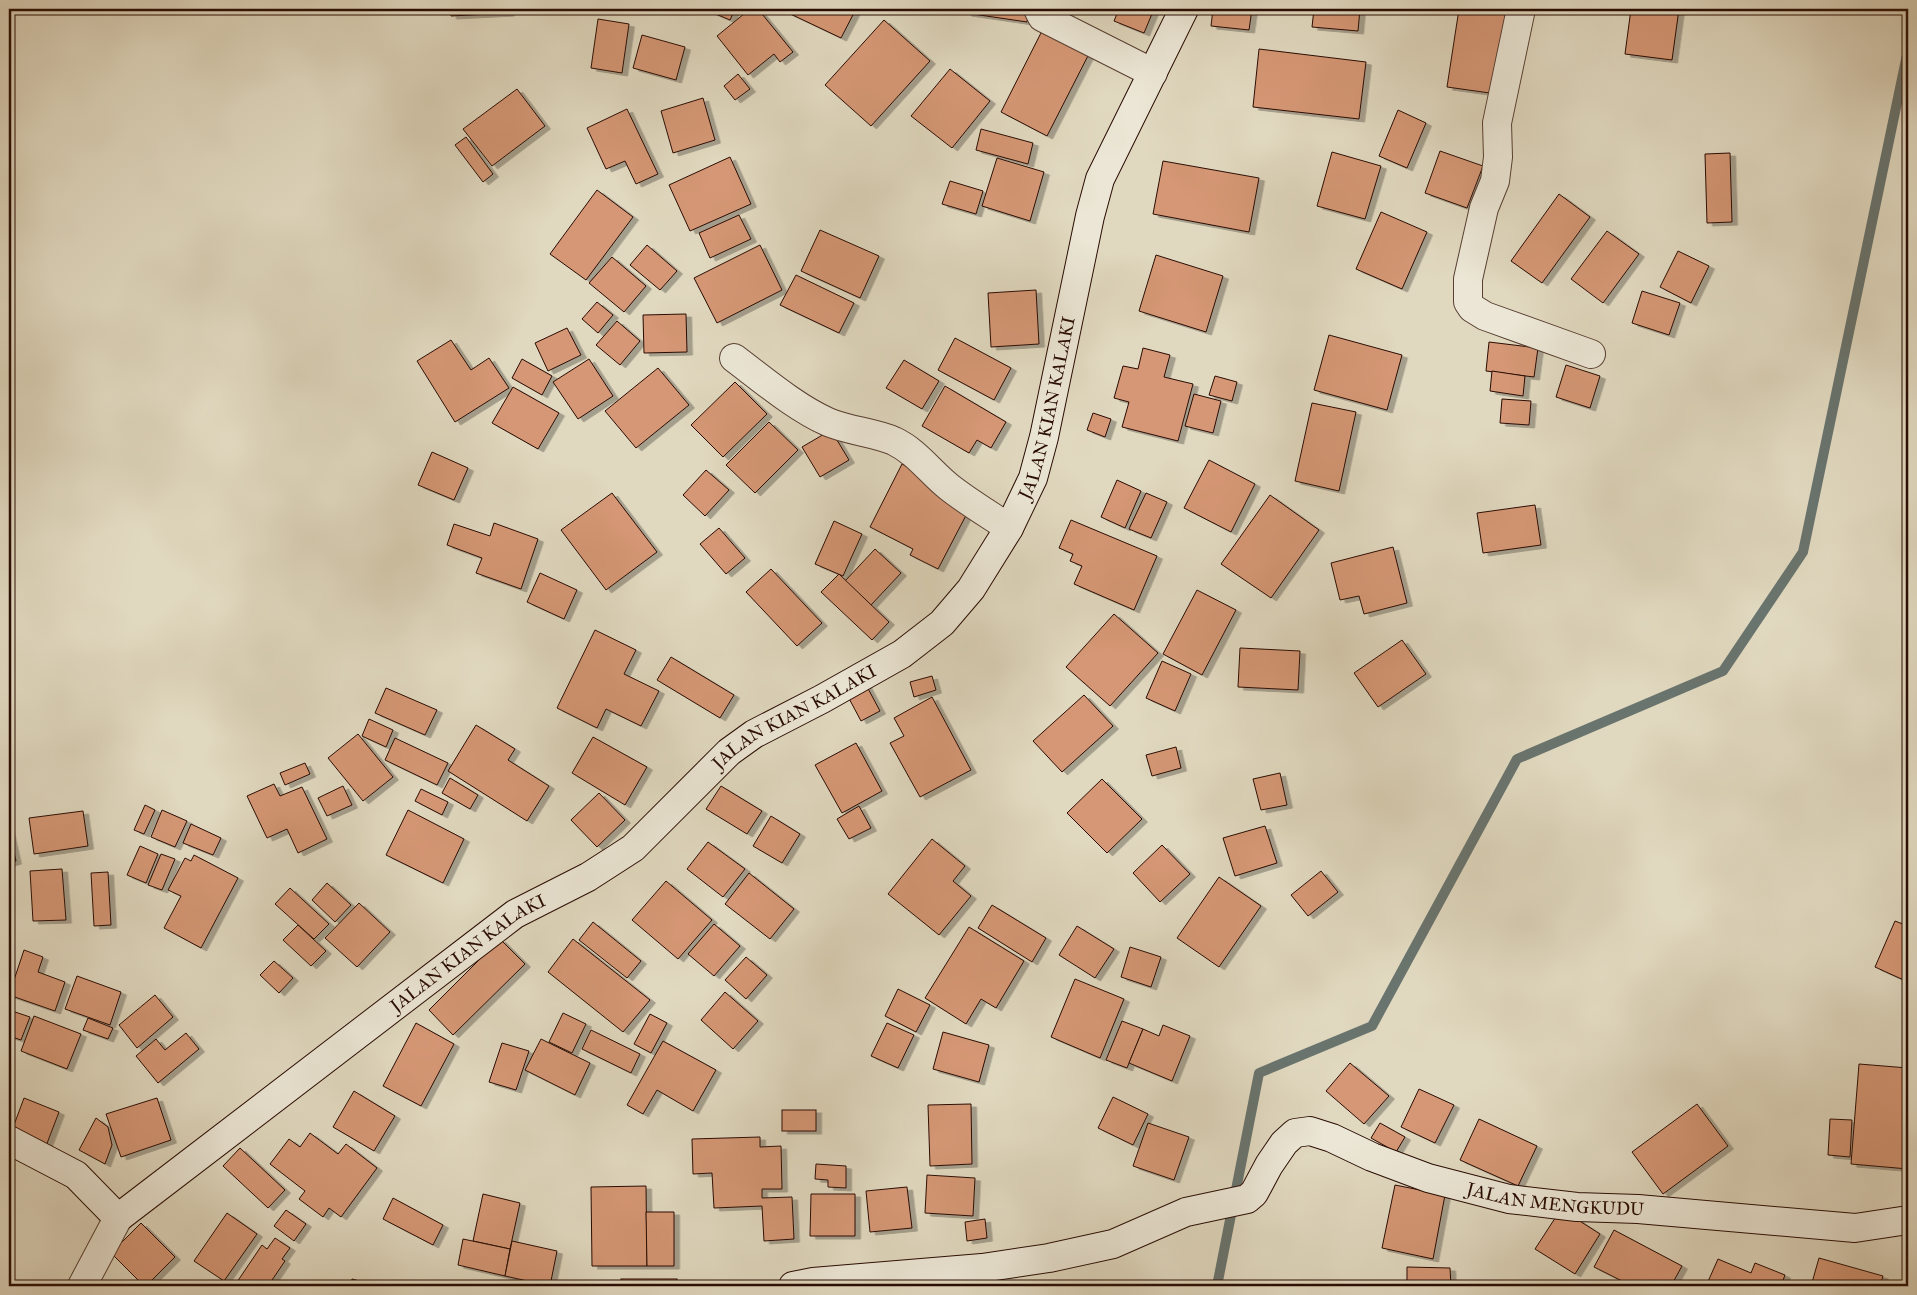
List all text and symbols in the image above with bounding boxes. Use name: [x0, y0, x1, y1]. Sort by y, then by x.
street label: JALAN KIAN KALAKI: [1013, 314, 1080, 505]
street label: JALAN KIAN KALAKI: [706, 660, 880, 776]
street label: JALAN KIAN KALAKI: [384, 889, 550, 1019]
street label: JALAN MENGKUDU: [1462, 1177, 1645, 1220]

